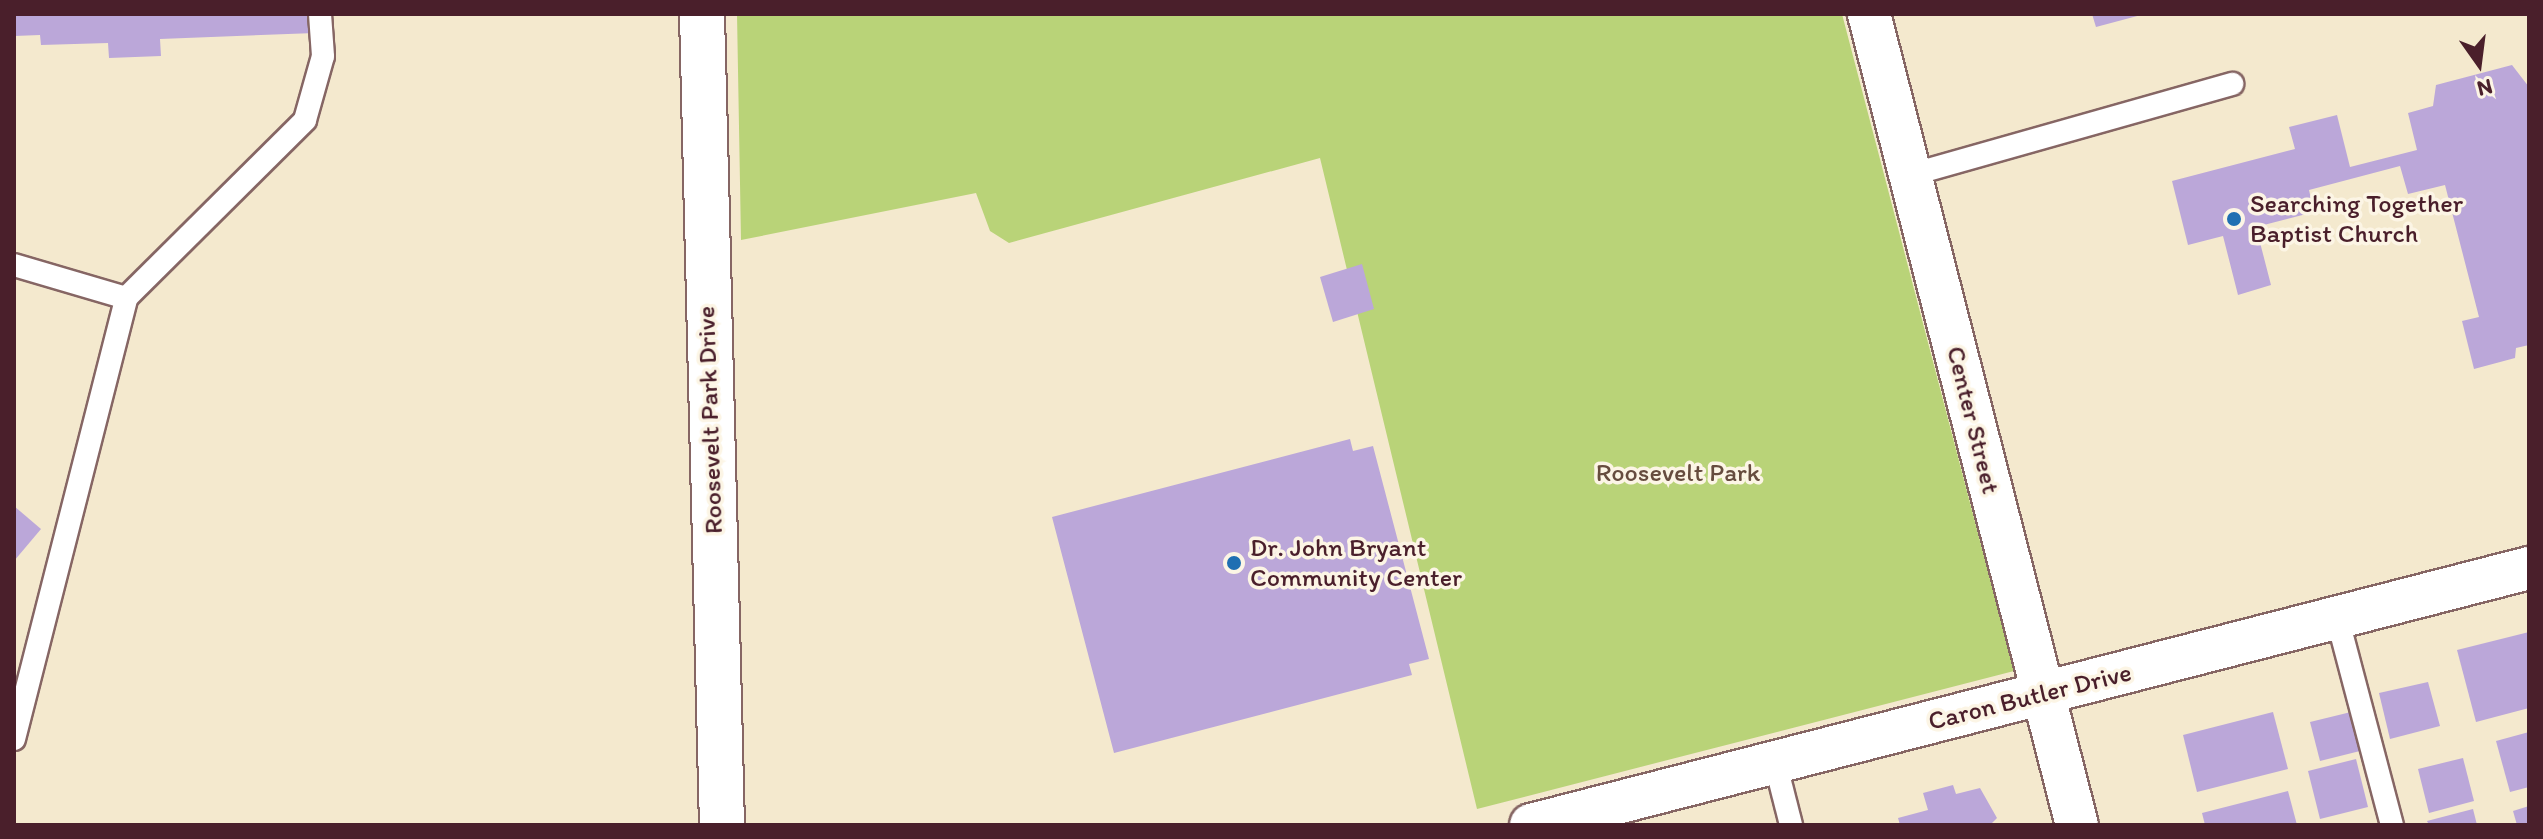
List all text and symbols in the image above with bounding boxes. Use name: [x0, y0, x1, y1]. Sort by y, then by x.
north arrow: [2439, 24, 2519, 104]
text: N: [2474, 73, 2495, 103]
place label: Searching Together Baptist Church: [2250, 188, 2464, 250]
marker: Searching Together Baptist Church: [2225, 210, 2243, 228]
street label: Roosevelt Park Drive: [690, 305, 730, 535]
street label: Center Street: [1940, 343, 2006, 497]
park label: Roosevelt Park: [1596, 457, 1760, 489]
place label: Dr. John Bryant Community Center: [1250, 532, 1462, 594]
marker: Dr. John Bryant Community Center: [1225, 554, 1243, 572]
street label: Caron Butler Drive: [1925, 657, 2135, 737]

